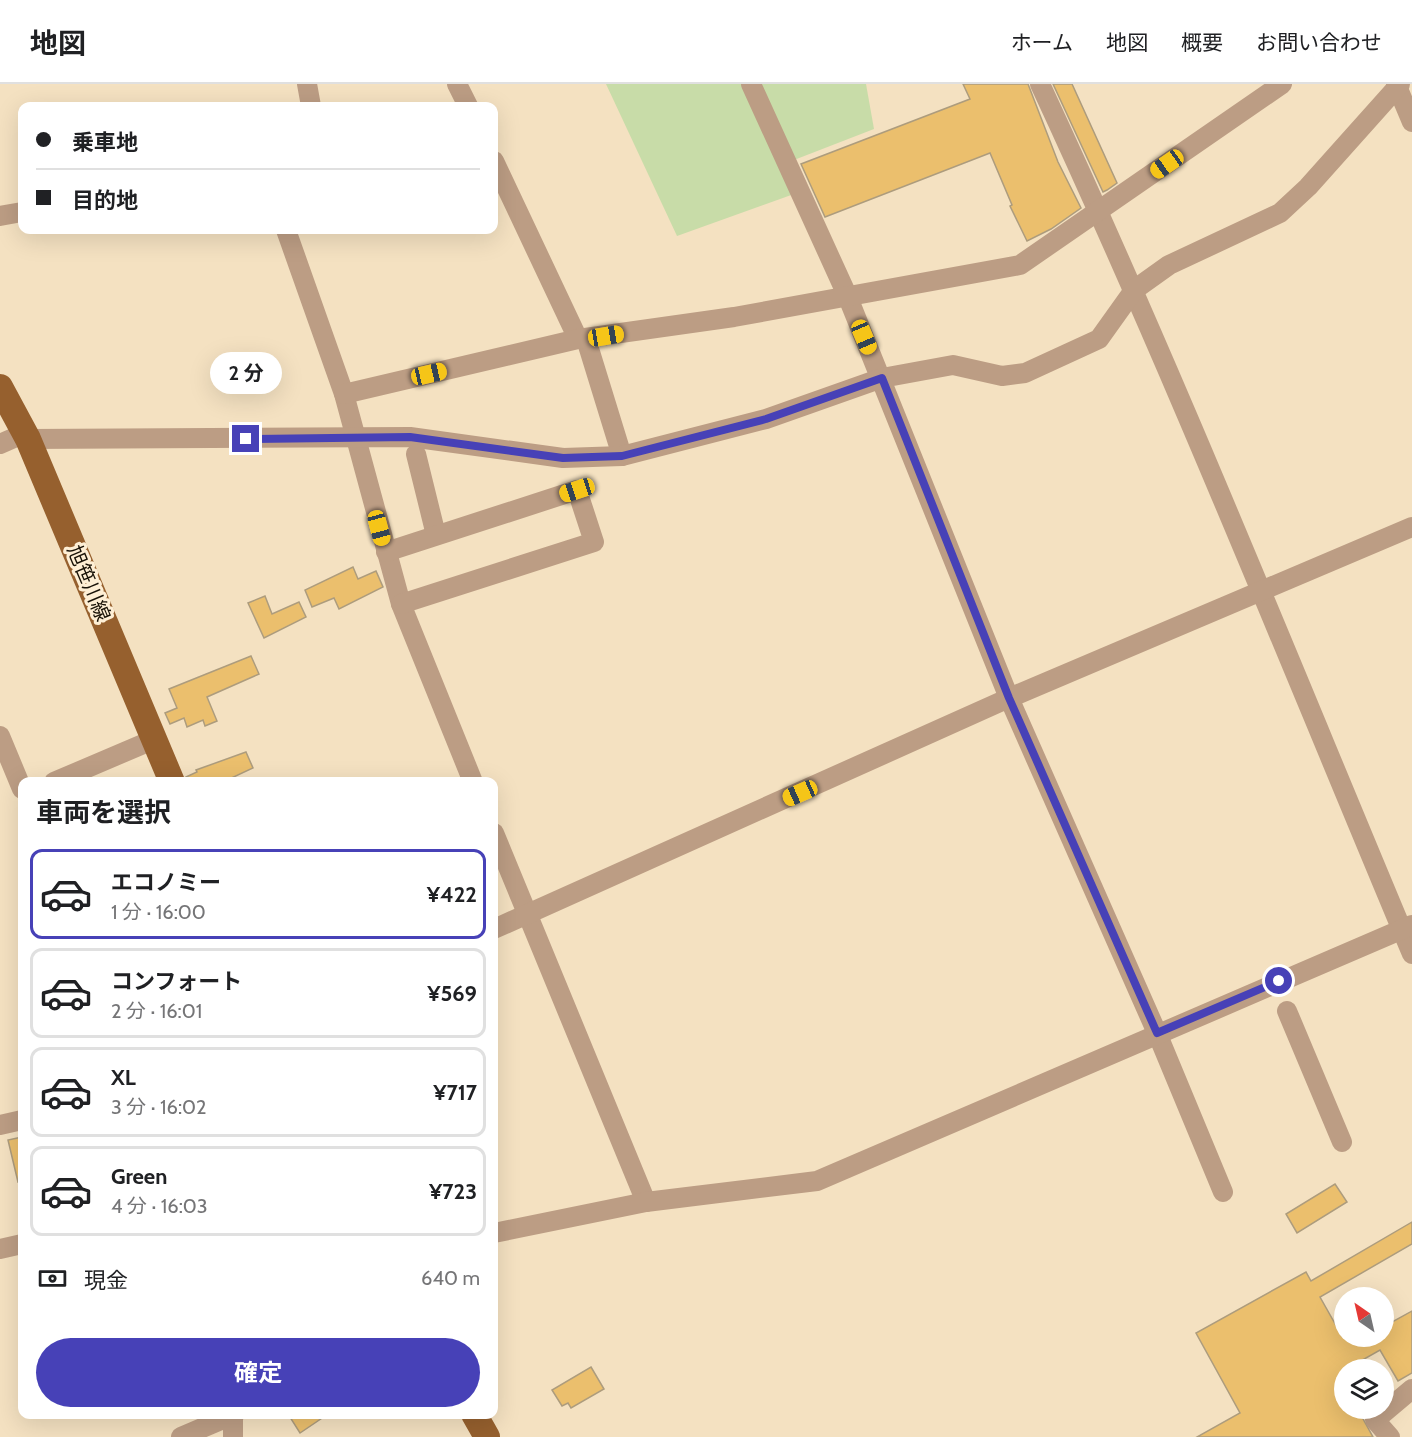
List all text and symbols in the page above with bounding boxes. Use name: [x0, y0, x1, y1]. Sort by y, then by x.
text: 地図: [30, 26, 86, 60]
text: ホーム: [1011, 30, 1073, 55]
text: 地図: [1106, 30, 1148, 55]
text: 概要: [1181, 30, 1223, 55]
text: お問い合わせ: [1256, 30, 1382, 55]
text: 乗車地: [72, 129, 138, 156]
car: [1147, 146, 1187, 182]
text: 目的地: [72, 187, 138, 214]
car: [849, 317, 879, 357]
car: [587, 324, 625, 348]
callout: 2 分: [210, 352, 282, 394]
text: 2 分: [228, 361, 264, 385]
car: [409, 361, 449, 387]
route end: [232, 425, 259, 452]
car: [557, 476, 597, 504]
car: [366, 508, 392, 548]
street label: 旭笹川線: [62, 541, 116, 625]
car: [780, 777, 820, 809]
text: 車両を選択: [36, 796, 171, 829]
icon: car: [39, 867, 93, 921]
text: エコノミー: [111, 869, 221, 896]
text: ¥422: [427, 881, 477, 908]
text: 1 分 · 16:00: [111, 900, 206, 924]
icon: car: [39, 966, 93, 1020]
route start: [1265, 967, 1292, 994]
text: コンフォート: [111, 968, 242, 995]
text: ¥569: [427, 980, 477, 1007]
text: 2 分 · 16:01: [111, 999, 202, 1023]
text: XL: [111, 1064, 136, 1091]
icon: car: [39, 1065, 93, 1119]
text: ¥717: [433, 1079, 477, 1106]
text: 3 分 · 16:02: [111, 1095, 207, 1119]
text: Green: [111, 1163, 167, 1190]
icon: car: [39, 1164, 93, 1218]
text: ¥723: [429, 1178, 477, 1205]
text: 4 分 · 16:03: [111, 1194, 208, 1218]
icon: cash: [36, 1262, 69, 1295]
text: 640 m: [421, 1266, 480, 1290]
text: 現金: [84, 1267, 128, 1294]
north arrow: [1334, 1287, 1394, 1347]
map controls: [1334, 1287, 1394, 1419]
button: 確定: [36, 1338, 480, 1407]
button: layers: [1334, 1359, 1394, 1419]

